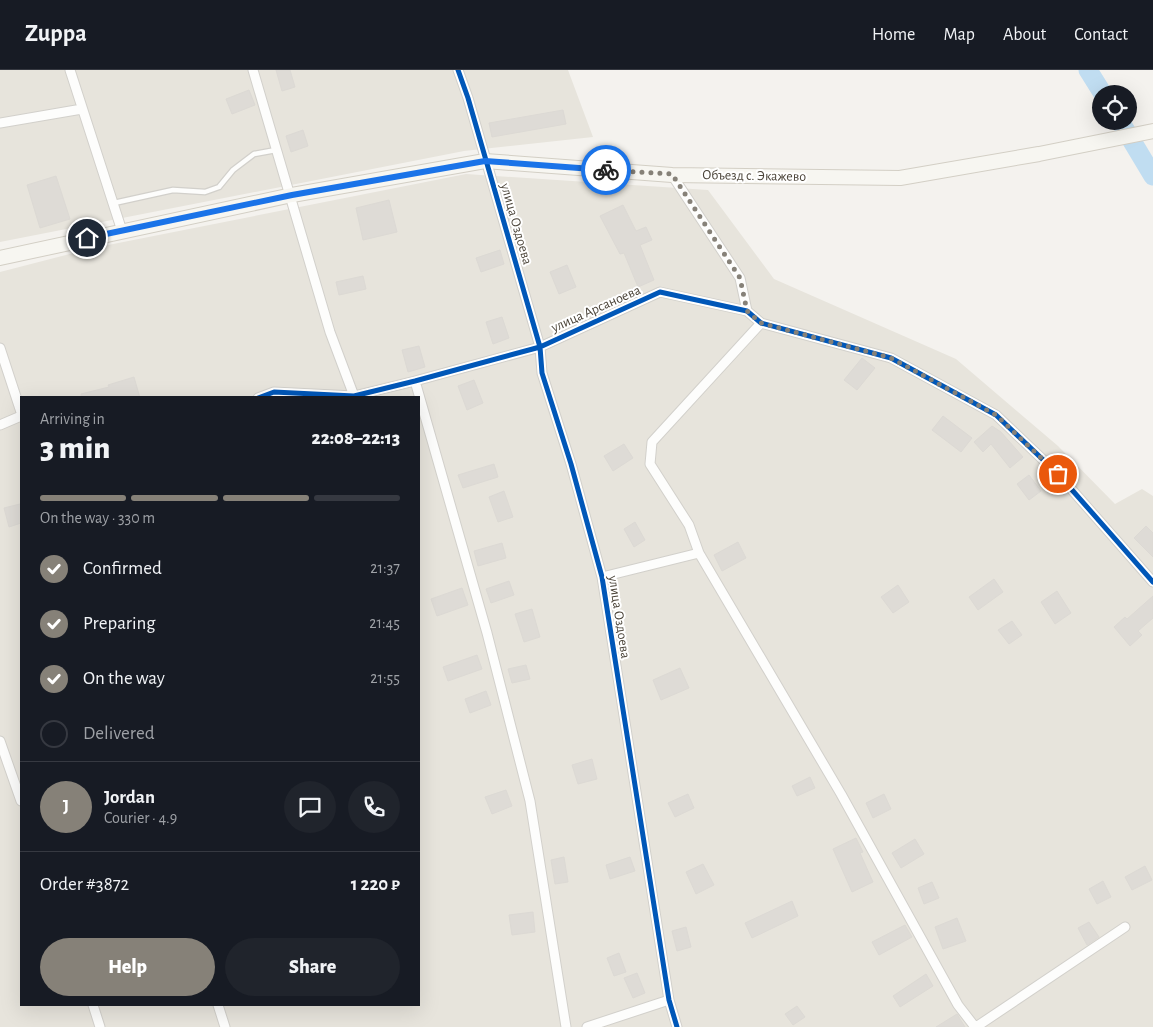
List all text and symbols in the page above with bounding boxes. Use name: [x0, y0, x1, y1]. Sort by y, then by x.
text: Zuppa: [25, 22, 87, 46]
text: Home: [872, 26, 915, 44]
text: Map: [943, 26, 975, 44]
text: About: [1003, 26, 1046, 44]
text: Contact: [1074, 26, 1128, 44]
map controls: [1092, 85, 1137, 130]
button: locate: [1092, 85, 1137, 130]
courier: [581, 145, 631, 195]
icon: bike: [592, 156, 620, 184]
street label: Объезд с. Экажево: [702, 168, 806, 184]
street label: улица Оздоева: [497, 181, 534, 267]
pin: [66, 217, 108, 259]
icon: home: [73, 224, 101, 252]
street label: улица Арсаноева: [548, 283, 643, 335]
text: Arriving in: [40, 411, 105, 427]
text: 22:08–22:13: [312, 429, 400, 448]
text: 3 min: [40, 432, 110, 464]
pin: [1037, 453, 1079, 495]
icon: bag: [1044, 460, 1072, 488]
text: On the way · 330 m: [40, 510, 155, 526]
icon: check: [40, 555, 68, 583]
text: Confirmed: [83, 559, 162, 578]
text: 21:37: [370, 560, 400, 576]
street label: улица Оздоева: [605, 574, 633, 660]
icon: check: [40, 610, 68, 638]
text: Preparing: [83, 614, 156, 633]
text: 21:45: [369, 615, 400, 631]
icon: check: [40, 665, 68, 693]
text: On the way: [83, 669, 165, 688]
text: 21:55: [370, 670, 400, 686]
text: Delivered: [83, 724, 155, 743]
button: chat: [284, 781, 336, 833]
button: phone: [348, 781, 400, 833]
text: Jordan: [104, 788, 155, 807]
text: J: [63, 797, 69, 816]
text: Courier · 4.9: [104, 810, 177, 826]
text: Order #3872: [40, 875, 129, 894]
text: 1 220 ₽: [351, 875, 400, 894]
button: Help: [40, 938, 215, 996]
button: Share: [225, 938, 400, 996]

